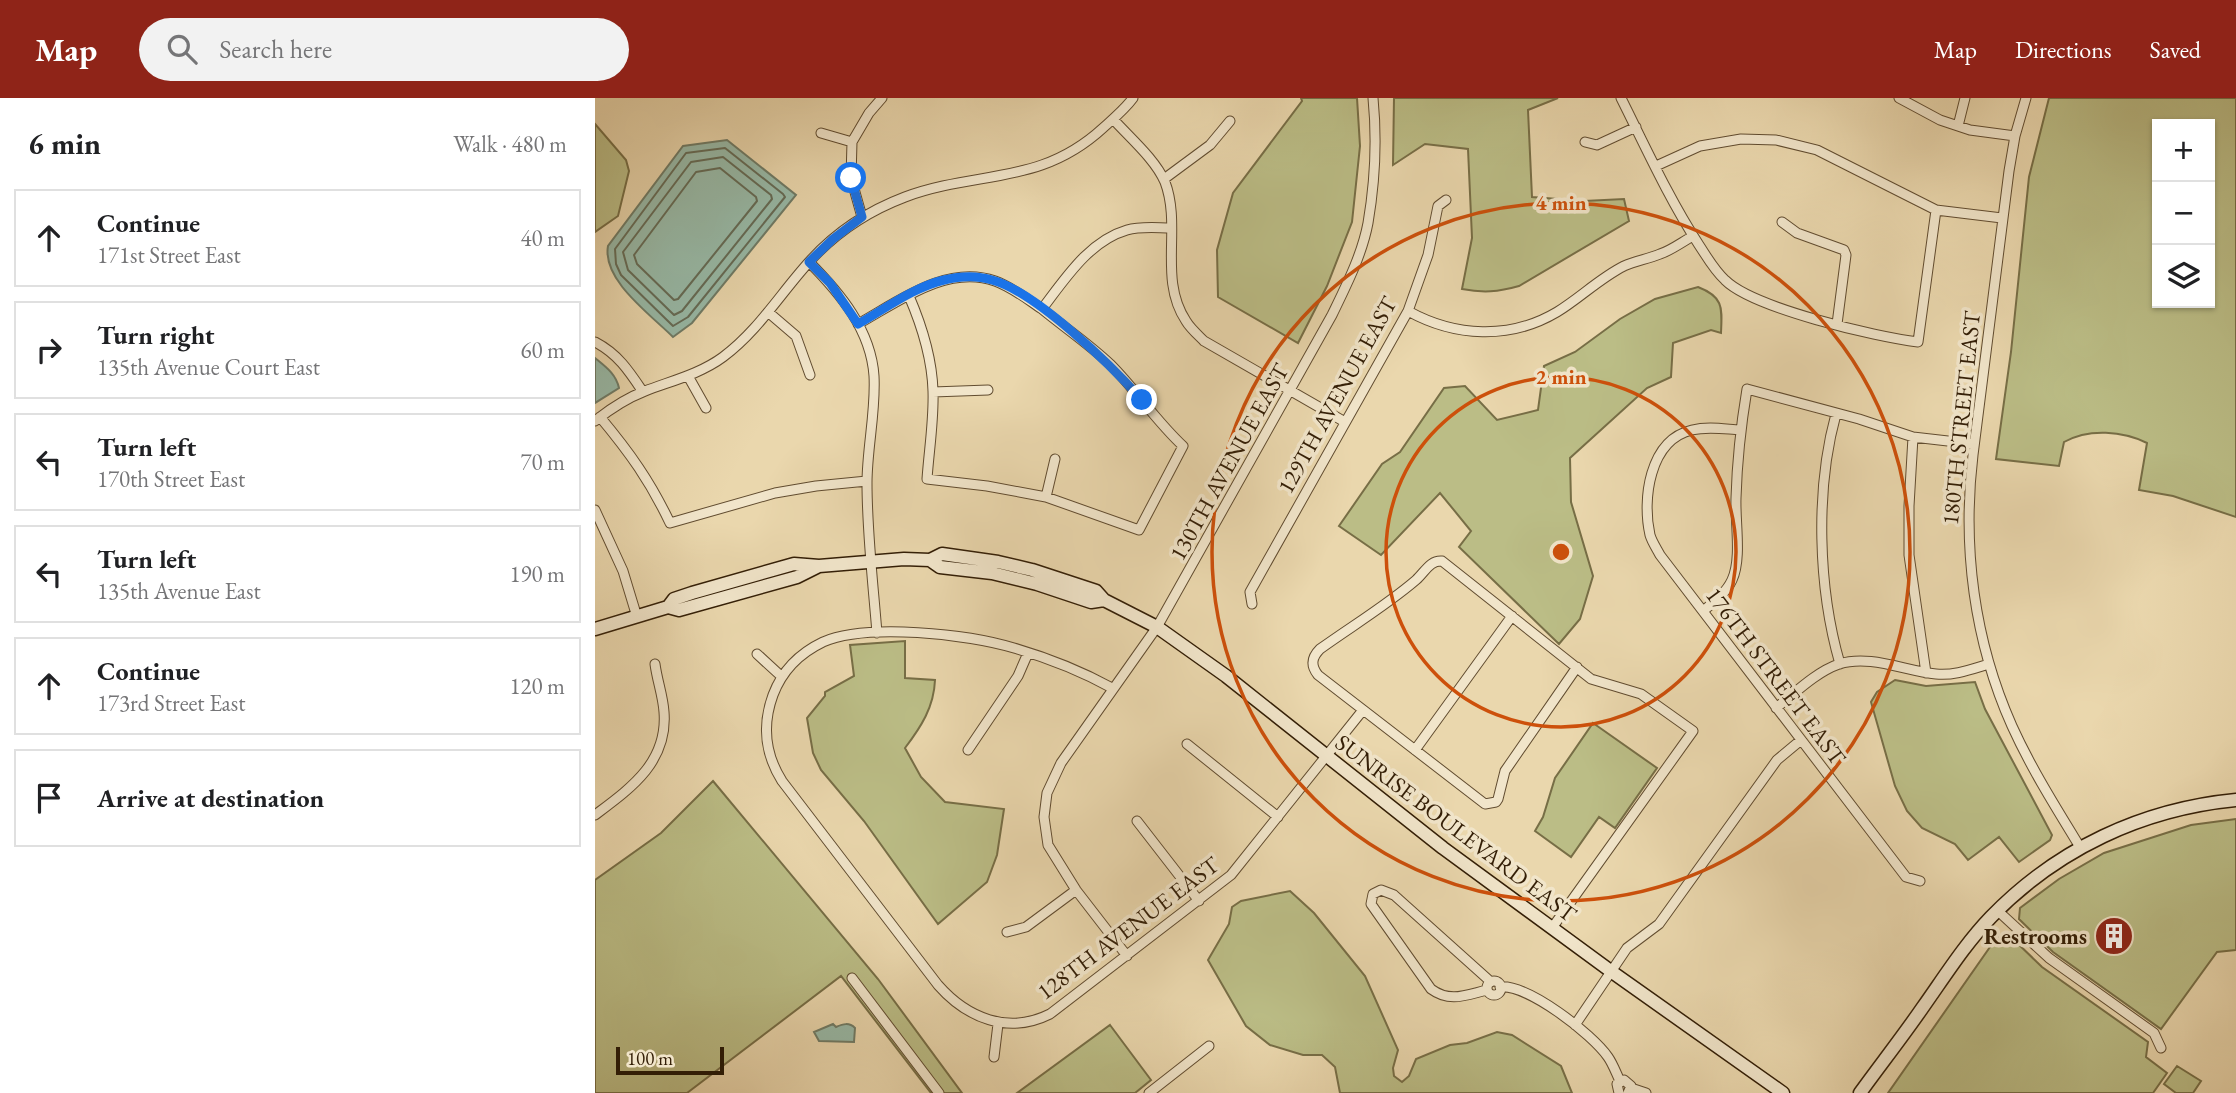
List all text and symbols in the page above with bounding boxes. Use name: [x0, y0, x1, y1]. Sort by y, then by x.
search box: [139, 18, 629, 81]
text: Map: [35, 28, 97, 71]
icon: search: [163, 30, 201, 68]
text: Search here: [219, 32, 332, 66]
text: Map: [1934, 34, 1977, 65]
text: Directions: [2015, 34, 2112, 65]
text: Saved: [2150, 34, 2201, 65]
map controls: [2152, 119, 2215, 308]
button: +: [2152, 119, 2215, 182]
text: 6 min: [28, 124, 101, 163]
text: Walk · 480 m: [453, 129, 567, 159]
route start: [835, 162, 866, 193]
button: −: [2152, 182, 2215, 245]
text: 4 min: [1535, 189, 1587, 216]
text: Continue: [97, 206, 200, 240]
icon: ahead: [30, 219, 68, 257]
text: 40 m: [520, 223, 565, 253]
text: 171st Street East: [97, 240, 241, 270]
button: layers: [2152, 245, 2215, 308]
street label: 129TH AVENUE EAST: [1270, 291, 1404, 499]
street label: 180TH STREET EAST: [1935, 309, 1987, 527]
text: Turn right: [97, 318, 215, 352]
icon: right: [30, 331, 68, 369]
text: 60 m: [520, 335, 565, 365]
text: 135th Avenue Court East: [97, 352, 320, 382]
street label: 130TH AVENUE EAST: [1162, 358, 1296, 566]
text: 2 min: [1535, 363, 1587, 390]
route end: [1126, 384, 1157, 415]
text: Turn left: [97, 430, 196, 464]
icon: left: [30, 443, 68, 481]
text: 70 m: [520, 447, 565, 477]
text: 170th Street East: [97, 464, 245, 494]
centre of rings: [1549, 540, 1573, 564]
text: Turn left: [97, 542, 196, 576]
icon: left: [30, 555, 68, 593]
text: 190 m: [509, 559, 565, 589]
text: 135th Avenue East: [97, 576, 261, 606]
street label: 176TH STREET EAST: [1699, 581, 1853, 771]
text: Continue: [97, 654, 200, 688]
icon: ahead: [30, 667, 68, 705]
text: 120 m: [509, 671, 565, 701]
text: 173rd Street East: [97, 688, 245, 718]
street label: SUNRISE BOULEVARD EAST: [1329, 727, 1583, 929]
icon: arrive: [30, 779, 68, 817]
text: Arrive at destination: [97, 781, 324, 815]
street label: 128TH AVENUE EAST: [1031, 849, 1226, 1006]
building icon: Restrooms: [2093, 915, 2135, 957]
place label: Restrooms: [1984, 921, 2087, 951]
scale bar: [616, 1044, 725, 1076]
text: 100 m: [627, 1046, 673, 1071]

